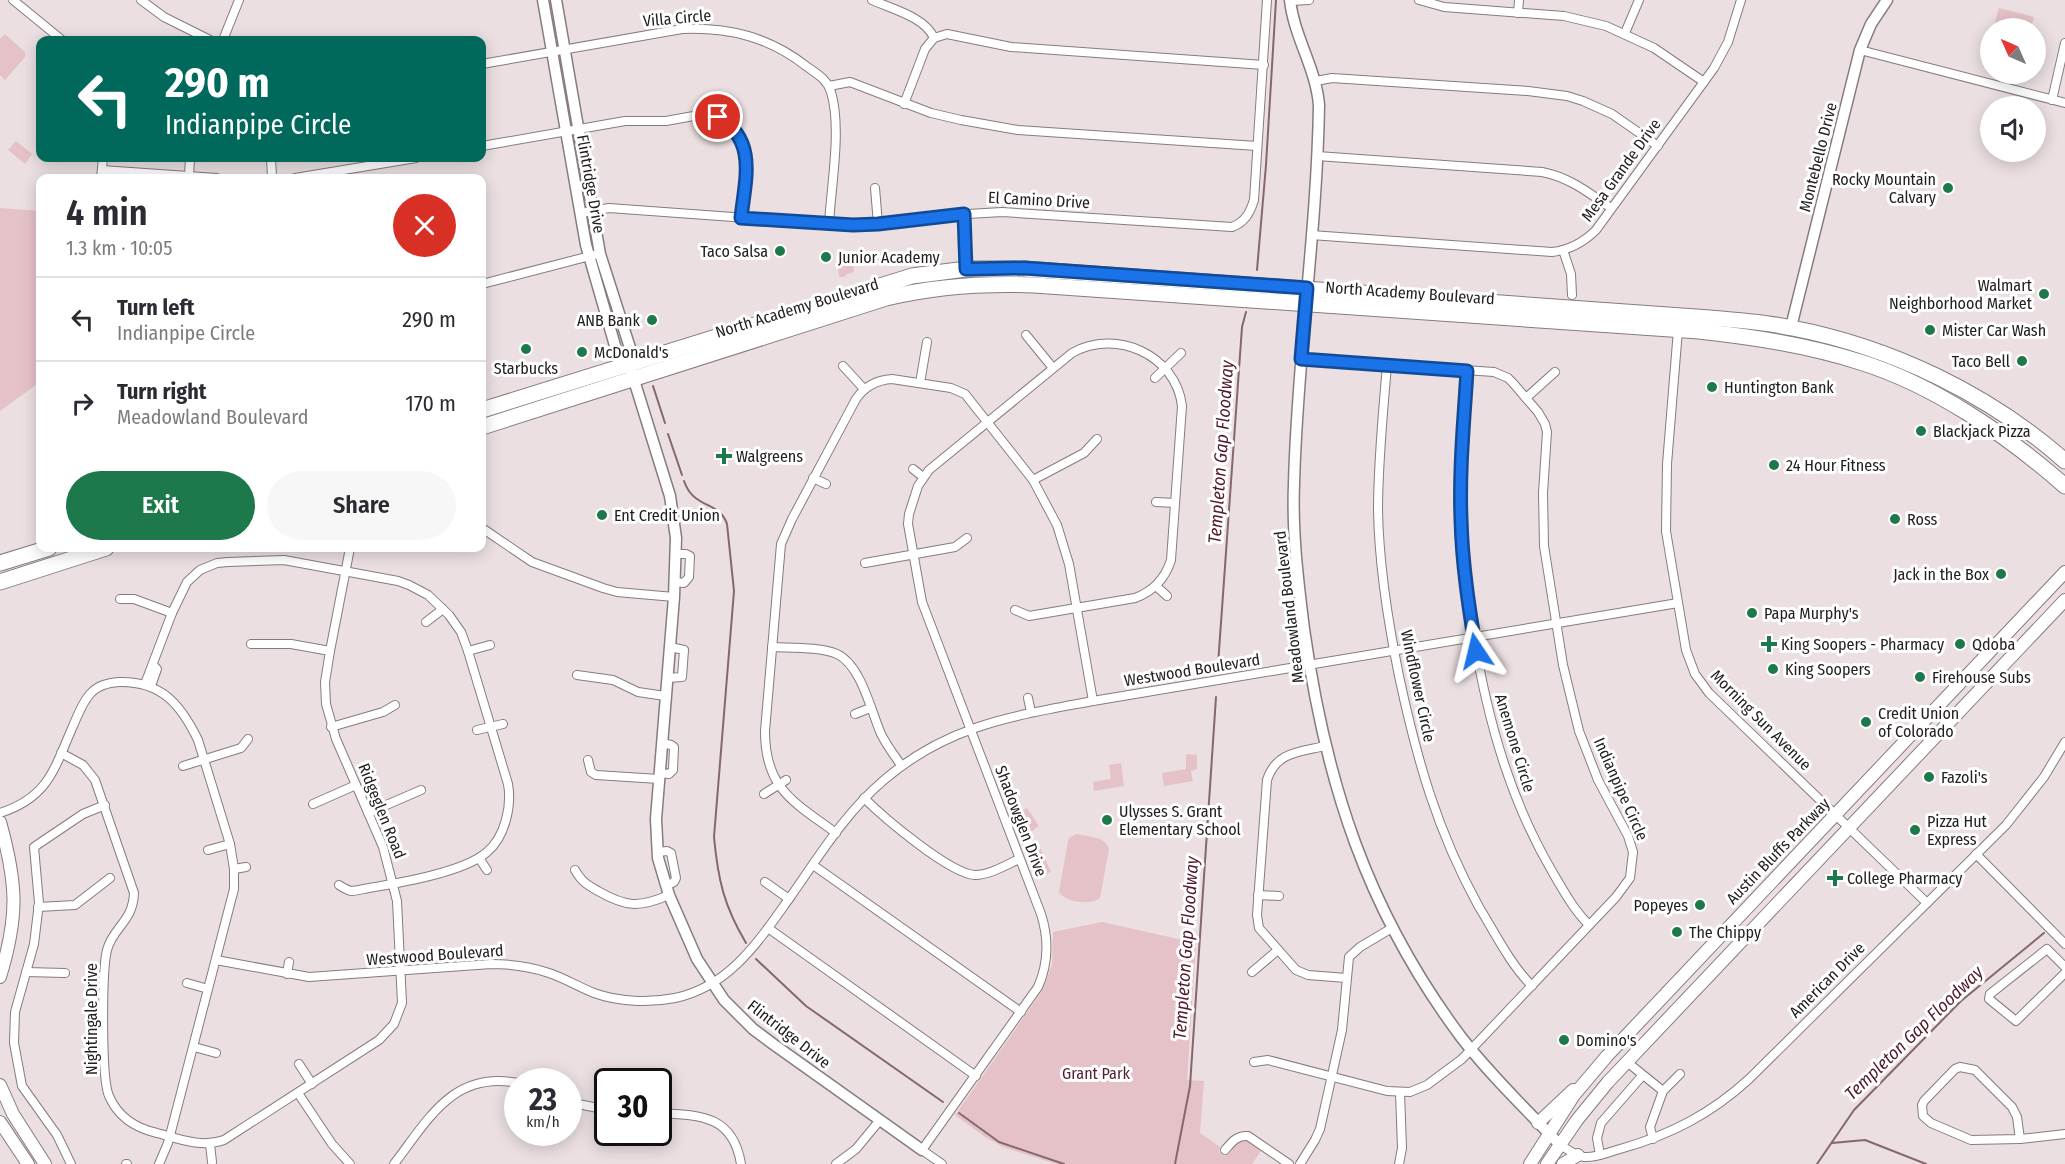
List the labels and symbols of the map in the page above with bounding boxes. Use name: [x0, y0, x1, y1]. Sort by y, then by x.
street label: Villa Circle: [642, 6, 712, 30]
north arrow: [1980, 18, 2046, 84]
pin: [692, 91, 743, 142]
street label: Montebello Drive: [1795, 100, 1841, 214]
street label: Mesa Grande Drive: [1577, 115, 1665, 225]
street label: Flintridge Drive: [573, 133, 609, 235]
place label: Rocky Mountain Calvary: [1832, 170, 1937, 207]
marker: Rocky Mountain Calvary: [1941, 181, 1955, 195]
street label: El Camino Drive: [988, 188, 1091, 212]
place label: Taco Salsa: [700, 242, 768, 261]
marker: Taco Salsa: [773, 244, 787, 258]
place label: Junior Academy: [838, 248, 941, 267]
marker: Junior Academy: [819, 250, 833, 264]
street label: North Academy Boulevard: [713, 274, 881, 342]
place label: Walmart Neighborhood Market: [1889, 276, 2033, 313]
street label: North Academy Boulevard: [1325, 278, 1495, 308]
marker: Walmart Neighborhood Market: [2037, 287, 2051, 301]
place label: ANB Bank: [577, 311, 641, 330]
marker: ANB Bank: [645, 313, 659, 327]
place label: Mister Car Wash: [1942, 321, 2046, 340]
marker: Mister Car Wash: [1923, 323, 1937, 337]
marker: Starbucks: [519, 342, 533, 356]
place label: McDonald's: [594, 343, 669, 362]
marker: McDonald's: [575, 345, 589, 359]
place label: Taco Bell: [1952, 352, 2010, 371]
marker: Taco Bell: [2015, 354, 2029, 368]
place label: Starbucks: [494, 359, 558, 378]
water label: Templeton Gap Floodway: [1204, 359, 1238, 544]
place label: Huntington Bank: [1724, 378, 1834, 397]
marker: Huntington Bank: [1705, 380, 1719, 394]
place label: Blackjack Pizza: [1933, 422, 2031, 441]
marker: Blackjack Pizza: [1914, 424, 1928, 438]
place label: Walgreens: [736, 447, 803, 466]
marker: Walgreens: [717, 449, 731, 463]
place label: 24 Hour Fitness: [1786, 456, 1886, 475]
marker: 24 Hour Fitness: [1767, 458, 1781, 472]
place label: Ent Credit Union: [614, 506, 720, 525]
marker: Ent Credit Union: [595, 508, 609, 522]
place label: Ross: [1907, 510, 1938, 529]
marker: Ross: [1888, 512, 1902, 526]
street label: Meadowland Boulevard: [1270, 530, 1308, 684]
place label: Jack in the Box: [1893, 565, 1989, 584]
marker: Jack in the Box: [1994, 567, 2008, 581]
place label: Papa Murphy's: [1764, 604, 1859, 623]
marker: Papa Murphy's: [1745, 606, 1759, 620]
position arrow: [1444, 619, 1508, 683]
street label: Windflower Circle: [1397, 628, 1439, 744]
place label: King Soopers - Pharmacy: [1781, 635, 1945, 654]
place label: Qdoba: [1972, 635, 2015, 654]
marker: King Soopers - Pharmacy: [1762, 637, 1776, 651]
marker: Qdoba: [1953, 637, 1967, 651]
street label: Westwood Boulevard: [1123, 650, 1261, 690]
place label: King Soopers: [1785, 660, 1871, 679]
marker: King Soopers: [1766, 662, 1780, 676]
street label: Morning Sun Avenue: [1707, 666, 1815, 774]
place label: Firehouse Subs: [1932, 668, 2031, 687]
marker: Firehouse Subs: [1913, 670, 1927, 684]
street label: Anemone Circle: [1491, 692, 1539, 795]
place label: Credit Union of Colorado: [1878, 704, 1959, 741]
marker: Credit Union of Colorado: [1859, 715, 1873, 729]
street label: Indianpipe Circle: [1590, 735, 1652, 843]
street label: Ridgeglen Road: [354, 760, 410, 862]
street label: Shadowglen Drive: [991, 763, 1051, 879]
place label: Fazoli's: [1941, 768, 1988, 787]
marker: Fazoli's: [1922, 770, 1936, 784]
street label: Austin Bluffs Parkway: [1722, 793, 1834, 908]
place label: Ulysses S. Grant Elementary School: [1119, 802, 1241, 839]
place label: Pizza Hut Express: [1927, 812, 1988, 849]
marker: Ulysses S. Grant Elementary School: [1100, 813, 1114, 827]
marker: Pizza Hut Express: [1908, 823, 1922, 837]
water label: Templeton Gap Floodway: [1169, 855, 1203, 1040]
place label: College Pharmacy: [1847, 869, 1963, 888]
marker: College Pharmacy: [1828, 871, 1842, 885]
place label: Popeyes: [1634, 896, 1688, 915]
marker: Popeyes: [1693, 898, 1707, 912]
place label: The Chippy: [1689, 923, 1762, 942]
marker: The Chippy: [1670, 925, 1684, 939]
street label: American Drive: [1785, 938, 1869, 1022]
street label: Westwood Boulevard: [366, 941, 504, 969]
water label: Templeton Gap Floodway: [1840, 961, 1988, 1105]
street label: Nightingale Drive: [82, 963, 101, 1075]
street label: Flintridge Drive: [744, 996, 834, 1072]
place label: Domino's: [1576, 1031, 1637, 1050]
marker: Domino's: [1557, 1033, 1571, 1047]
park label: Grant Park: [1062, 1064, 1131, 1083]
speed limit sign: 30: [594, 1068, 672, 1146]

